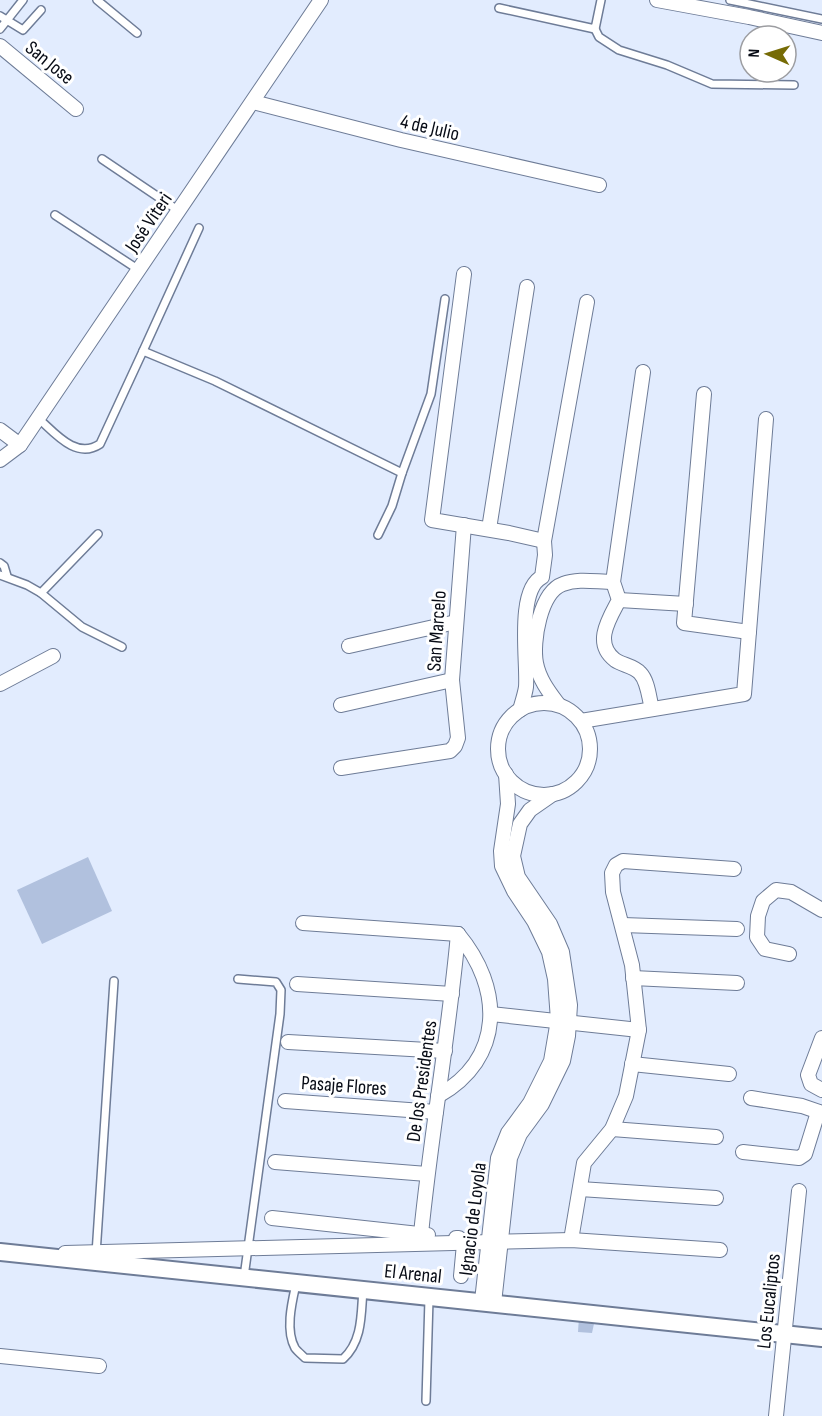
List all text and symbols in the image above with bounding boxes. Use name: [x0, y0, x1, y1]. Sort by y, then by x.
north arrow: [738, 24, 798, 84]
street label: San Jose: [20, 36, 79, 90]
text: N: [745, 49, 764, 58]
street label: 4 de Julio: [398, 110, 462, 146]
street label: José Viteri: [120, 188, 178, 258]
street label: San Marcelo: [422, 590, 452, 672]
street label: De los Presidentes: [402, 1019, 442, 1143]
street label: Pasaje Flores: [300, 1071, 388, 1101]
street label: Ignacio de Loyola: [454, 1161, 492, 1277]
street label: Los Eucaliptos: [752, 1252, 786, 1350]
street label: El Arenal: [383, 1259, 443, 1289]

